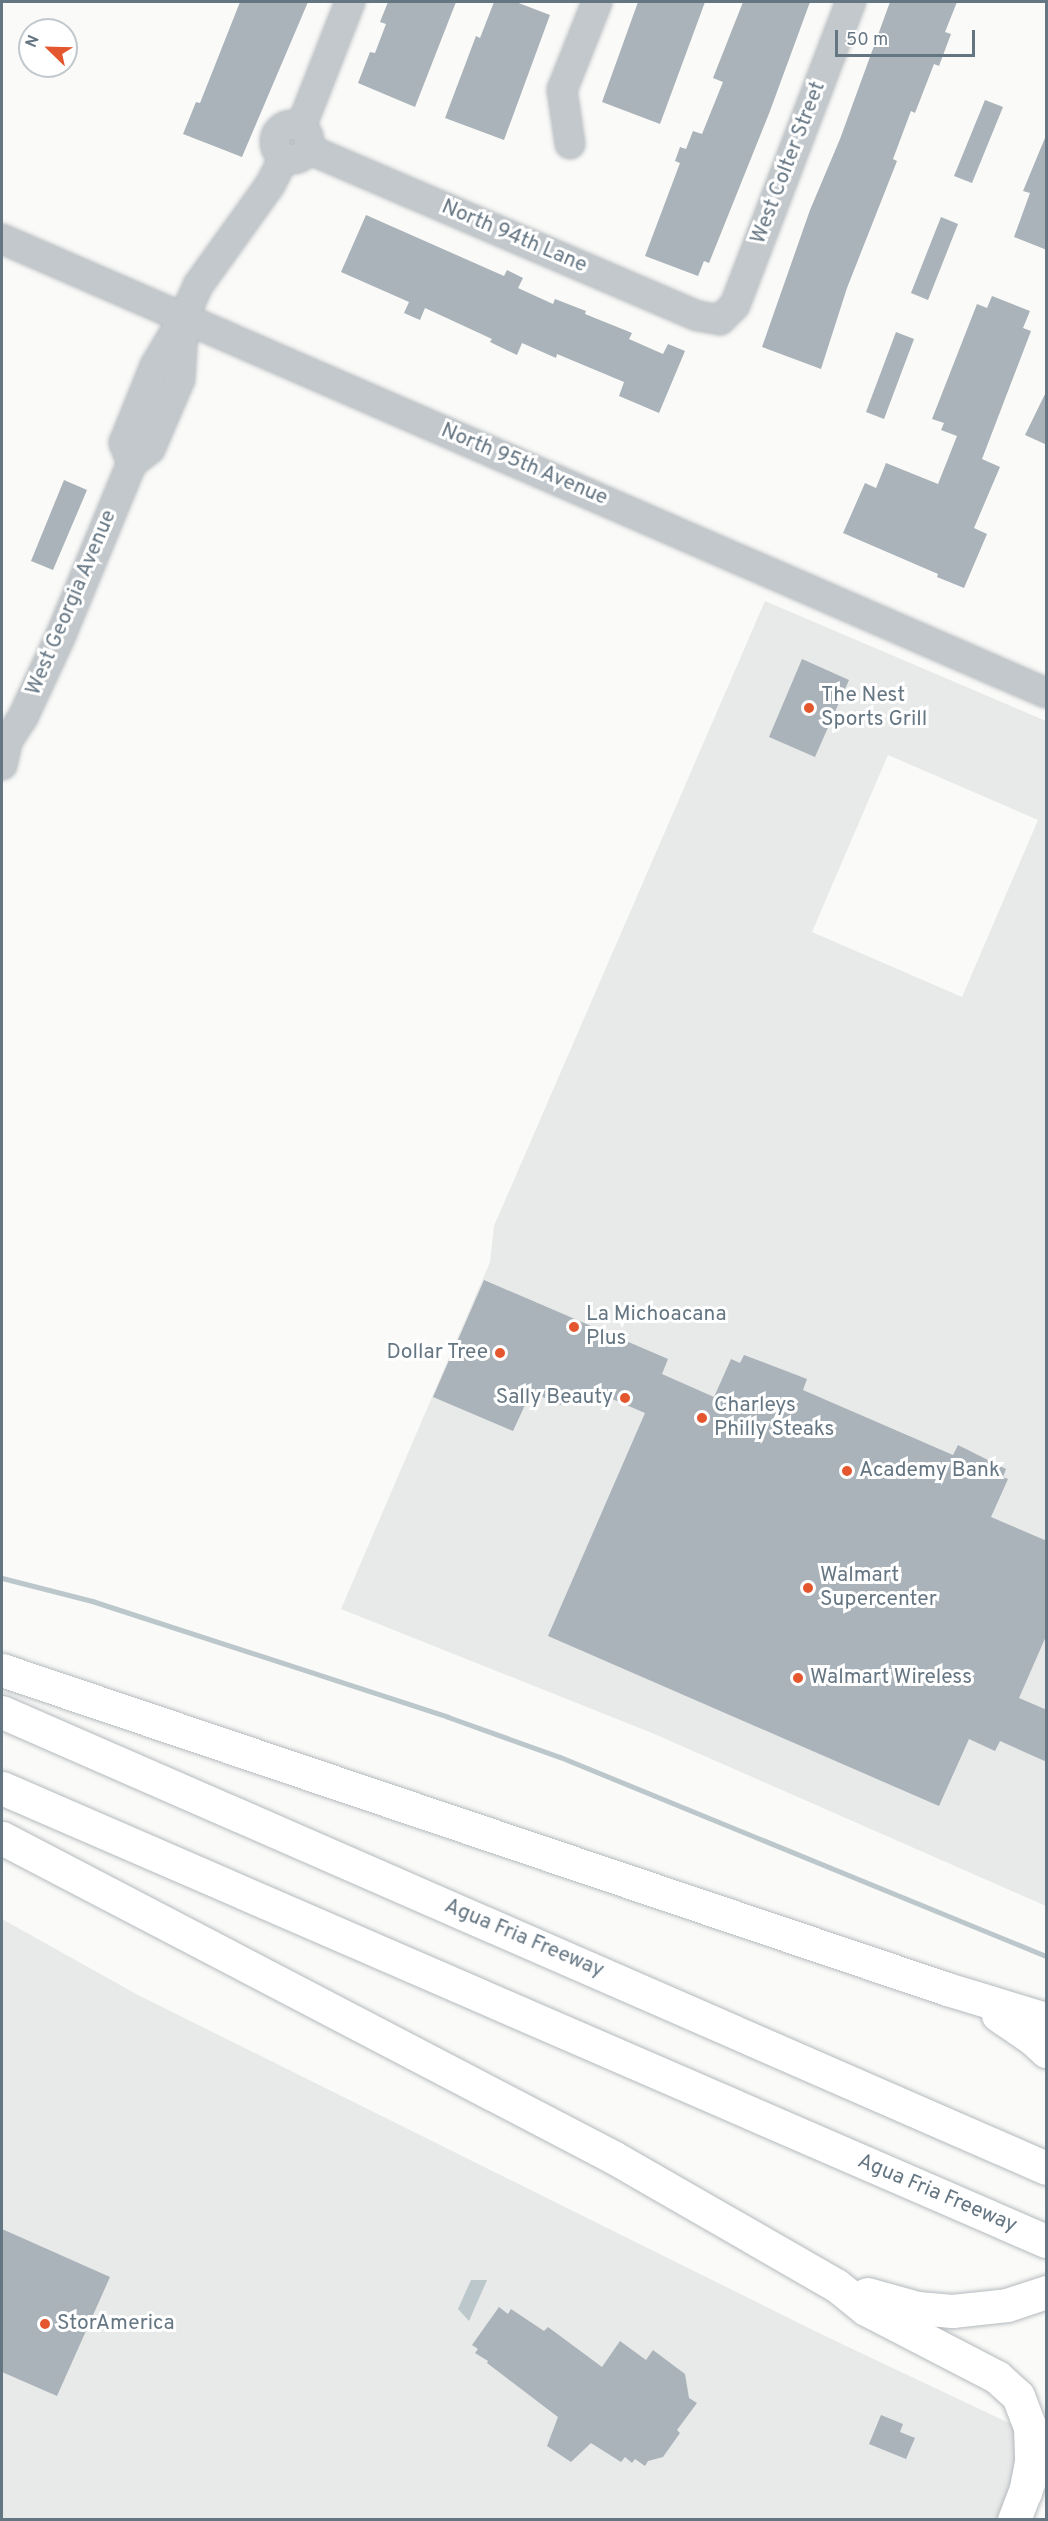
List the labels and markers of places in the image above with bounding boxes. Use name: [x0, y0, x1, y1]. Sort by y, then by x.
place label: The Nest Sports Grill: [821, 683, 927, 733]
marker: The Nest Sports Grill: [802, 701, 816, 715]
place label: La Michoacana Plus: [586, 1302, 727, 1352]
marker: La Michoacana Plus: [567, 1320, 581, 1334]
place label: Dollar Tree: [386, 1340, 488, 1366]
marker: Dollar Tree: [493, 1346, 507, 1360]
place label: Sally Beauty: [496, 1385, 613, 1411]
marker: Sally Beauty: [618, 1391, 632, 1405]
place label: Charleys Philly Steaks: [714, 1393, 834, 1443]
marker: Charleys Philly Steaks: [695, 1411, 709, 1425]
place label: Academy Bank: [859, 1458, 1000, 1484]
marker: Academy Bank: [840, 1464, 854, 1478]
place label: Walmart Supercenter: [820, 1563, 937, 1613]
marker: Walmart Supercenter: [801, 1581, 815, 1595]
place label: Walmart Wireless: [810, 1665, 972, 1691]
marker: Walmart Wireless: [791, 1671, 805, 1685]
place label: StorAmerica: [57, 2311, 174, 2337]
marker: StorAmerica: [38, 2317, 52, 2331]

